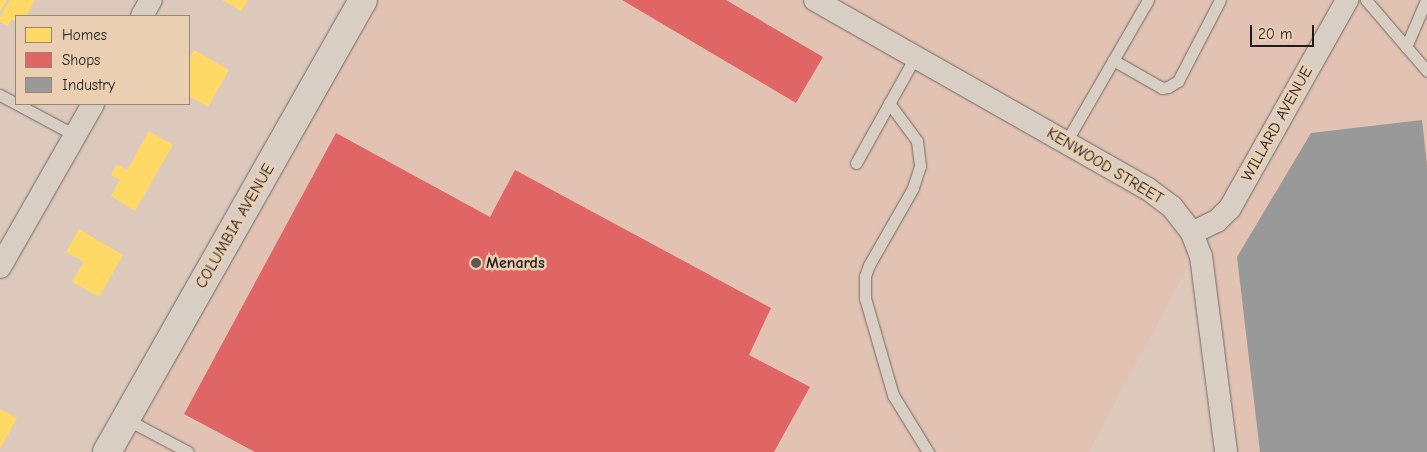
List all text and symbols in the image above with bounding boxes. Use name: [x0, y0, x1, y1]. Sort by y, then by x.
legend: [15, 15, 190, 105]
scale bar: [1252, 15, 1316, 47]
text: 20 m: [1258, 25, 1292, 43]
text: Homes: [62, 26, 107, 44]
text: Shops: [62, 51, 100, 69]
street label: WILLARD AVENUE: [1237, 63, 1317, 185]
text: Industry: [62, 76, 115, 94]
street label: KENWOOD STREET: [1043, 124, 1167, 208]
street label: COLUMBIA AVENUE: [191, 160, 279, 292]
place label: Menards: [486, 253, 545, 273]
marker: Menards: [470, 257, 482, 269]

